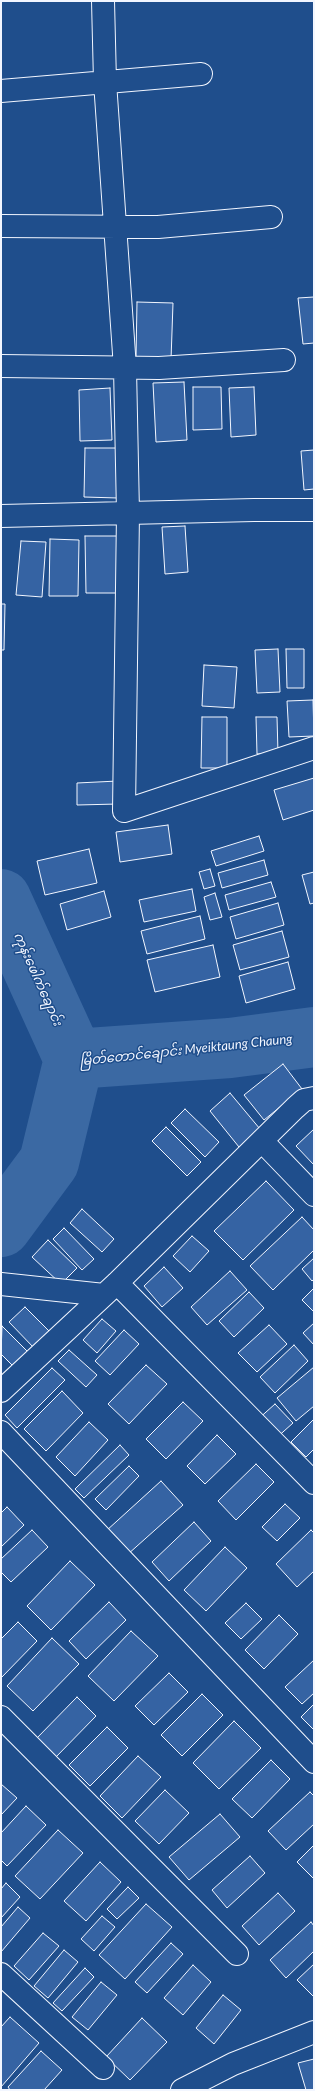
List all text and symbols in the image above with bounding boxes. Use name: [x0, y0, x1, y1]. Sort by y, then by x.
water label: ကုန်းဖေါက်ချောင်း: [10, 930, 66, 1028]
water label: မြိတ်တောင်ချောင်း Myeiktaung Chaung: [79, 1031, 293, 1069]

